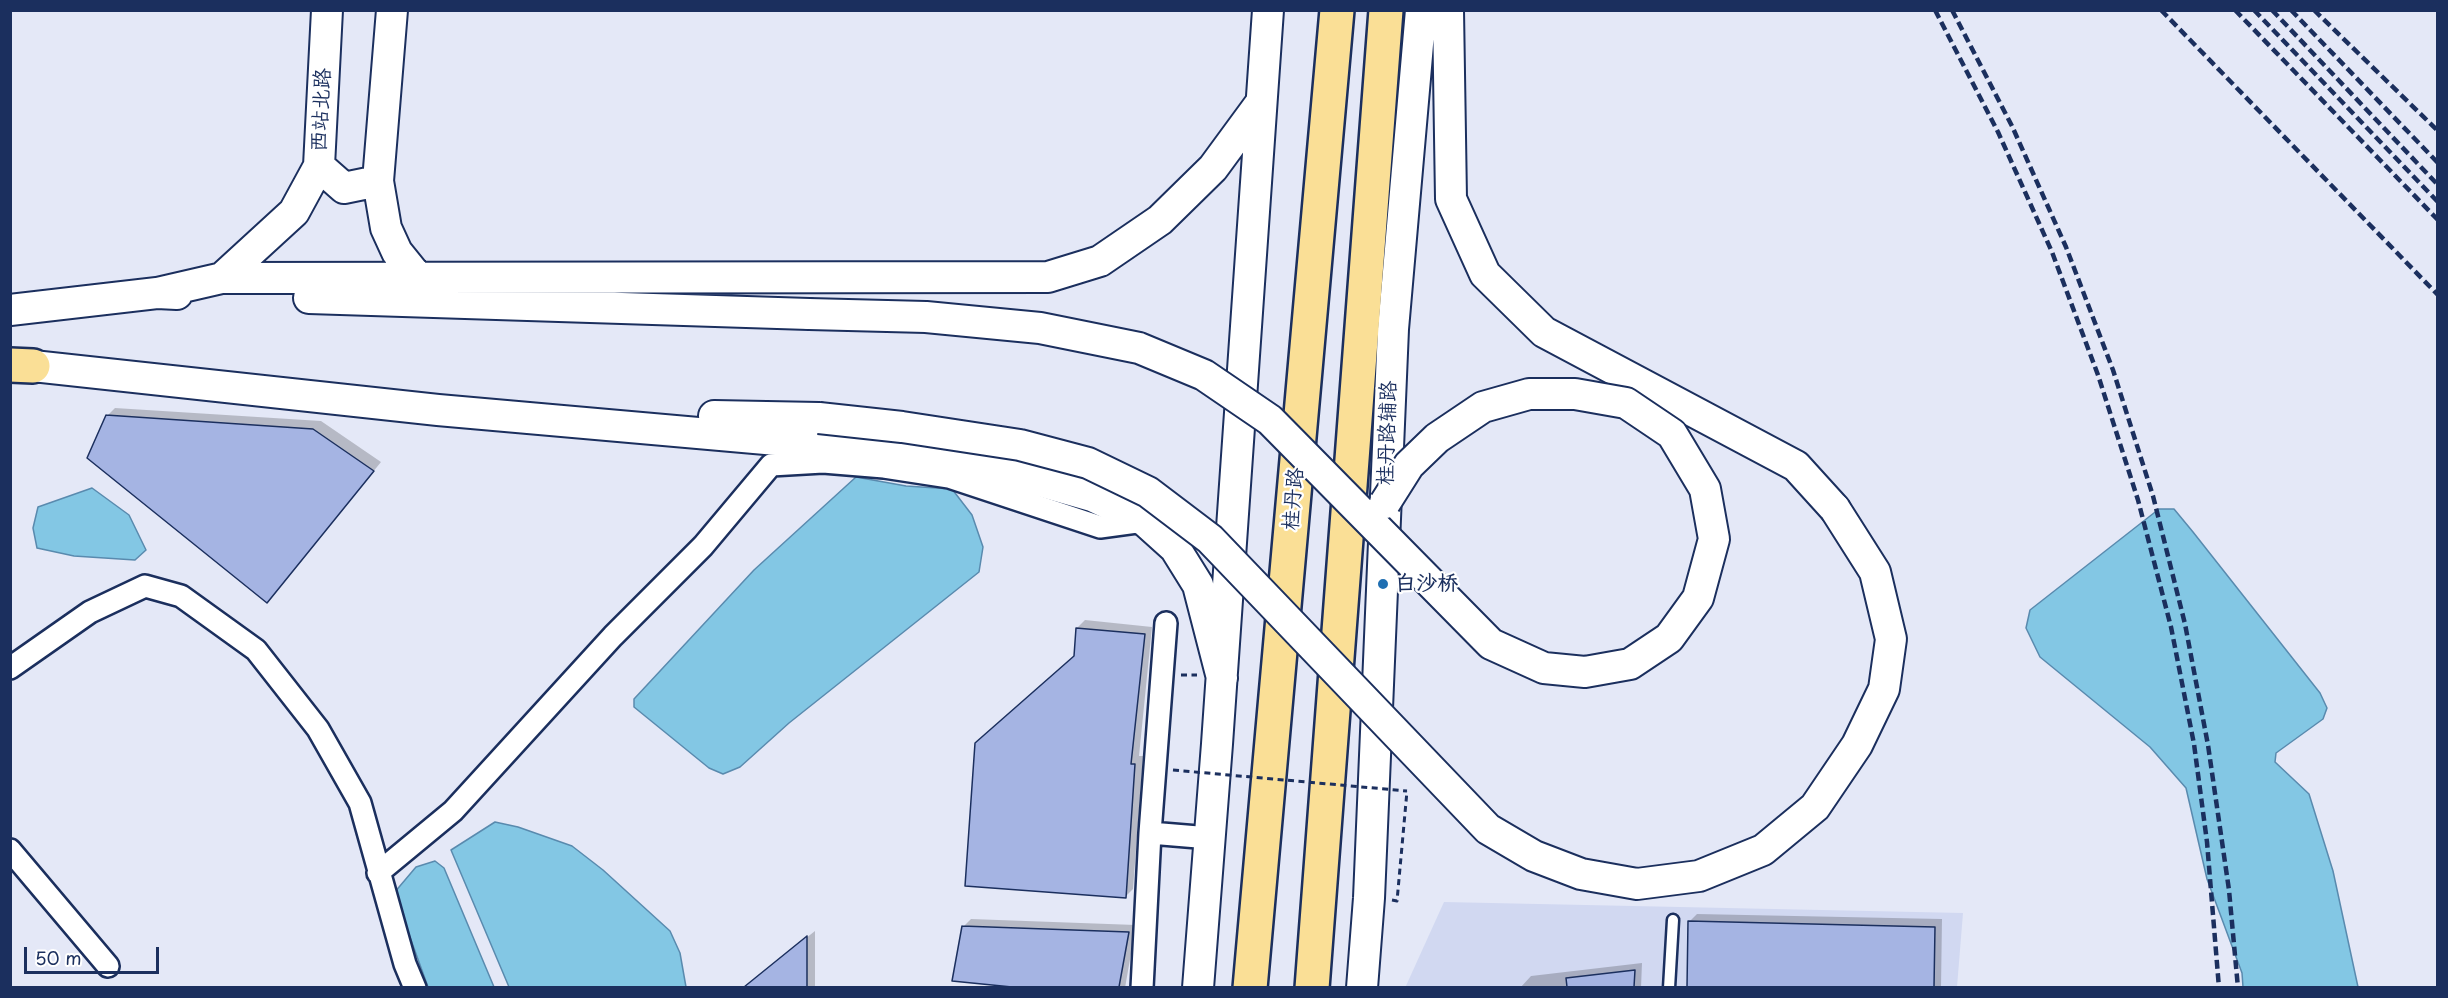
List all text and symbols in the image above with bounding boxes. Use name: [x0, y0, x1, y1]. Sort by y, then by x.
street label: 西站北路: [307, 67, 337, 153]
street label: 桂丹路辅路: [1374, 380, 1402, 486]
street label: 桂丹路: [1279, 467, 1309, 531]
place label: 白沙桥: [1395, 571, 1458, 597]
marker: 白沙桥: [1376, 577, 1390, 591]
scale bar: [27, 935, 162, 973]
text: 50 m: [35, 944, 82, 971]

